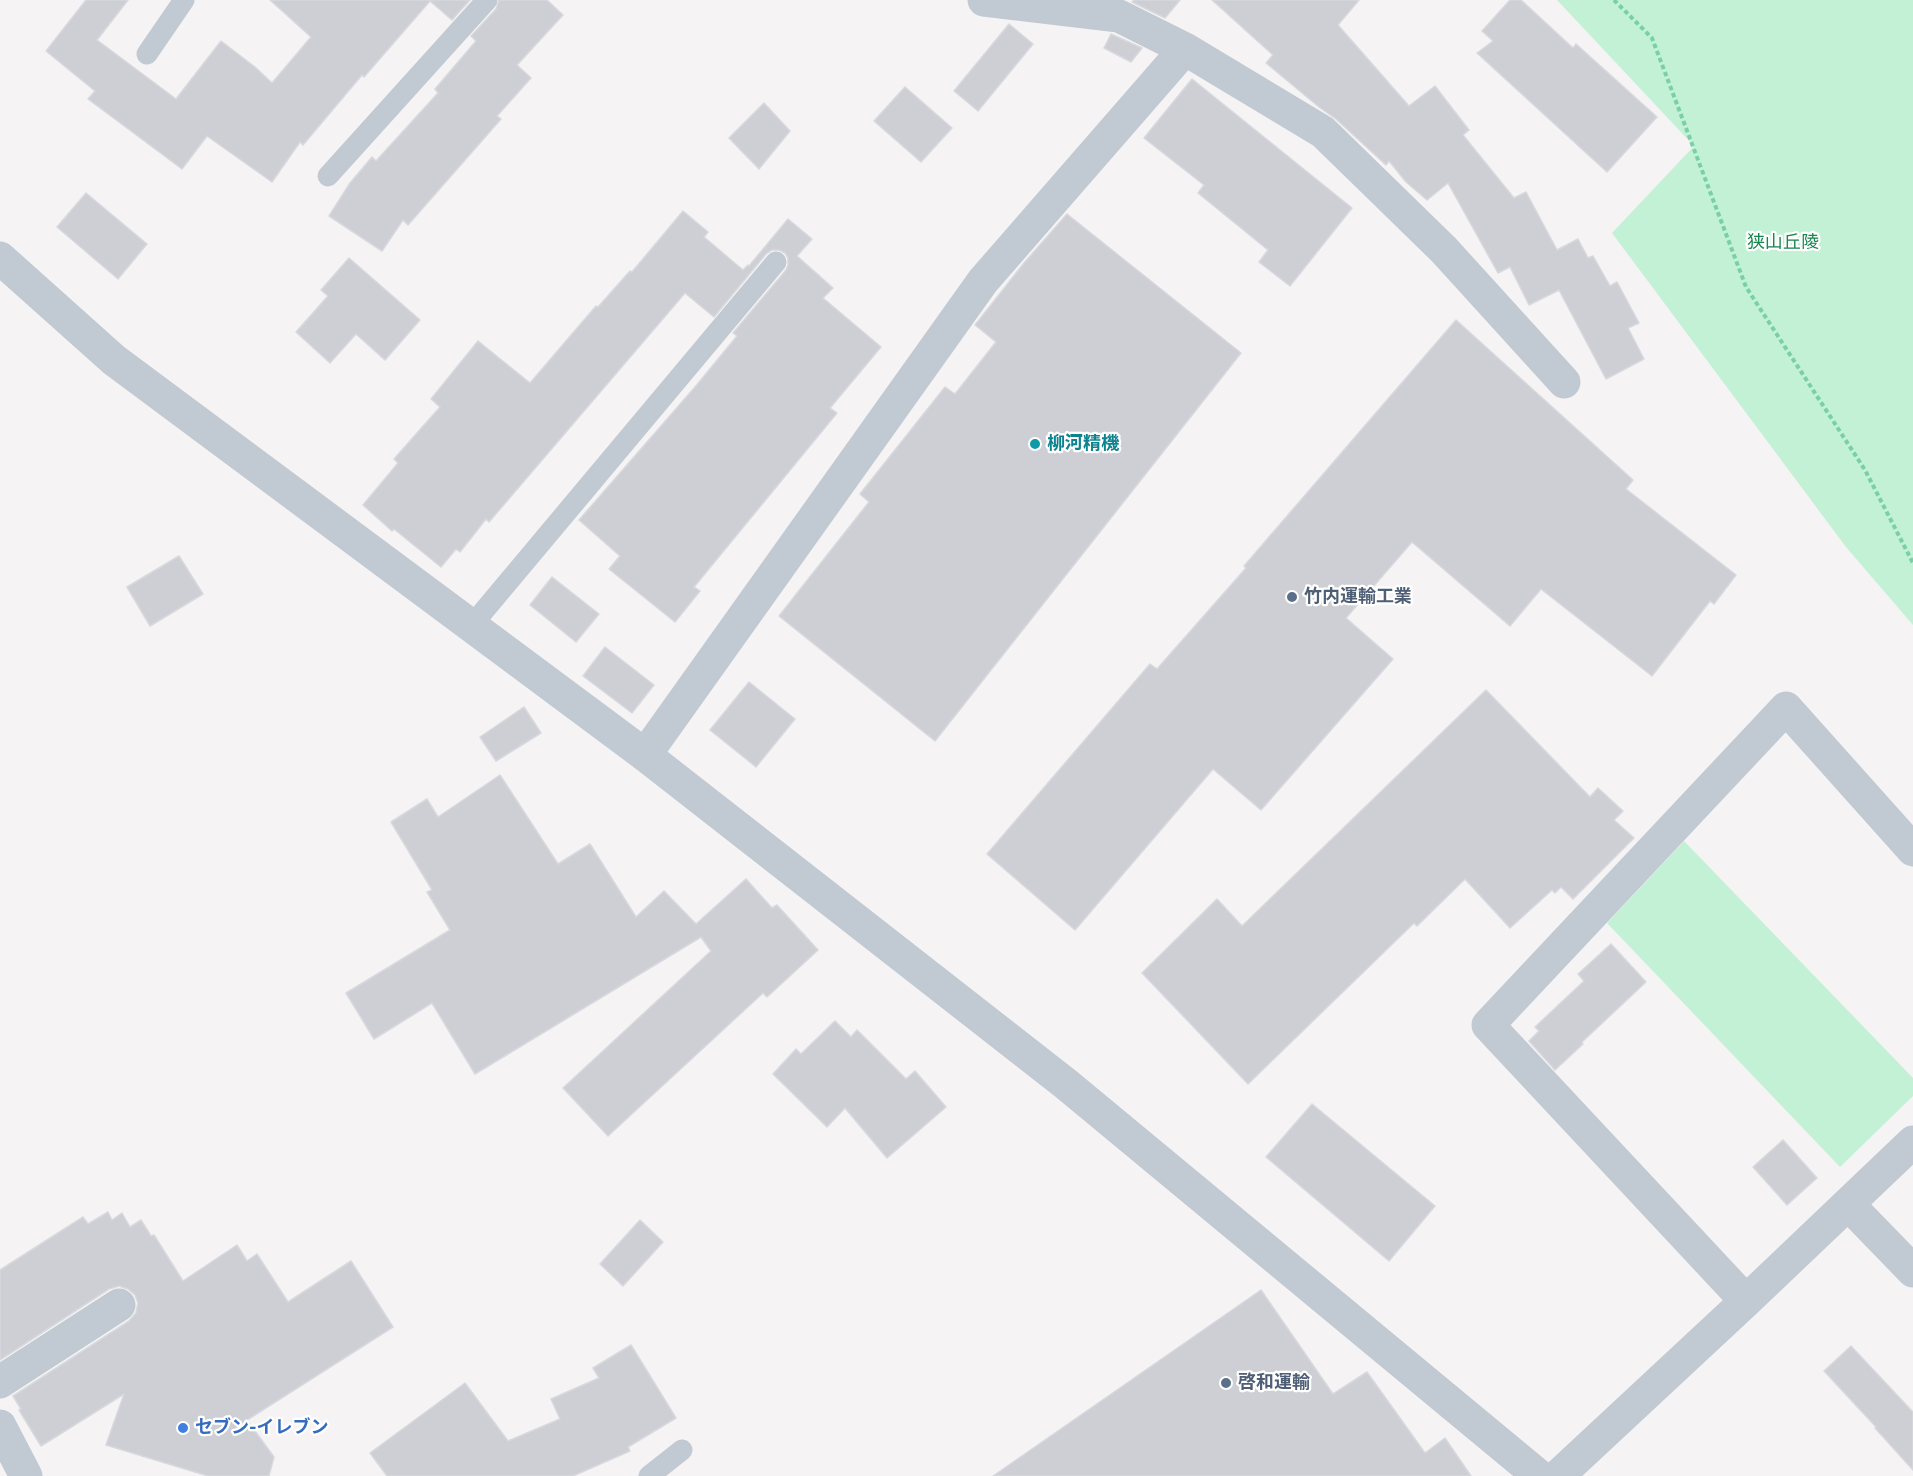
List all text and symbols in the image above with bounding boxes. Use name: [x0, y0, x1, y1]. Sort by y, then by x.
park label: 狭山丘陵: [1747, 232, 1819, 254]
place label: 柳河精機: [1047, 433, 1119, 455]
marker: 柳河精機: [1028, 437, 1042, 451]
place label: 竹内運輸工業: [1304, 586, 1412, 608]
marker: 竹内運輸工業: [1285, 590, 1299, 604]
place label: 啓和運輸: [1238, 1372, 1310, 1394]
marker: 啓和運輸: [1219, 1376, 1233, 1390]
place label: セブン-イレブン: [195, 1417, 329, 1439]
marker: セブン-イレブン: [176, 1421, 190, 1435]

